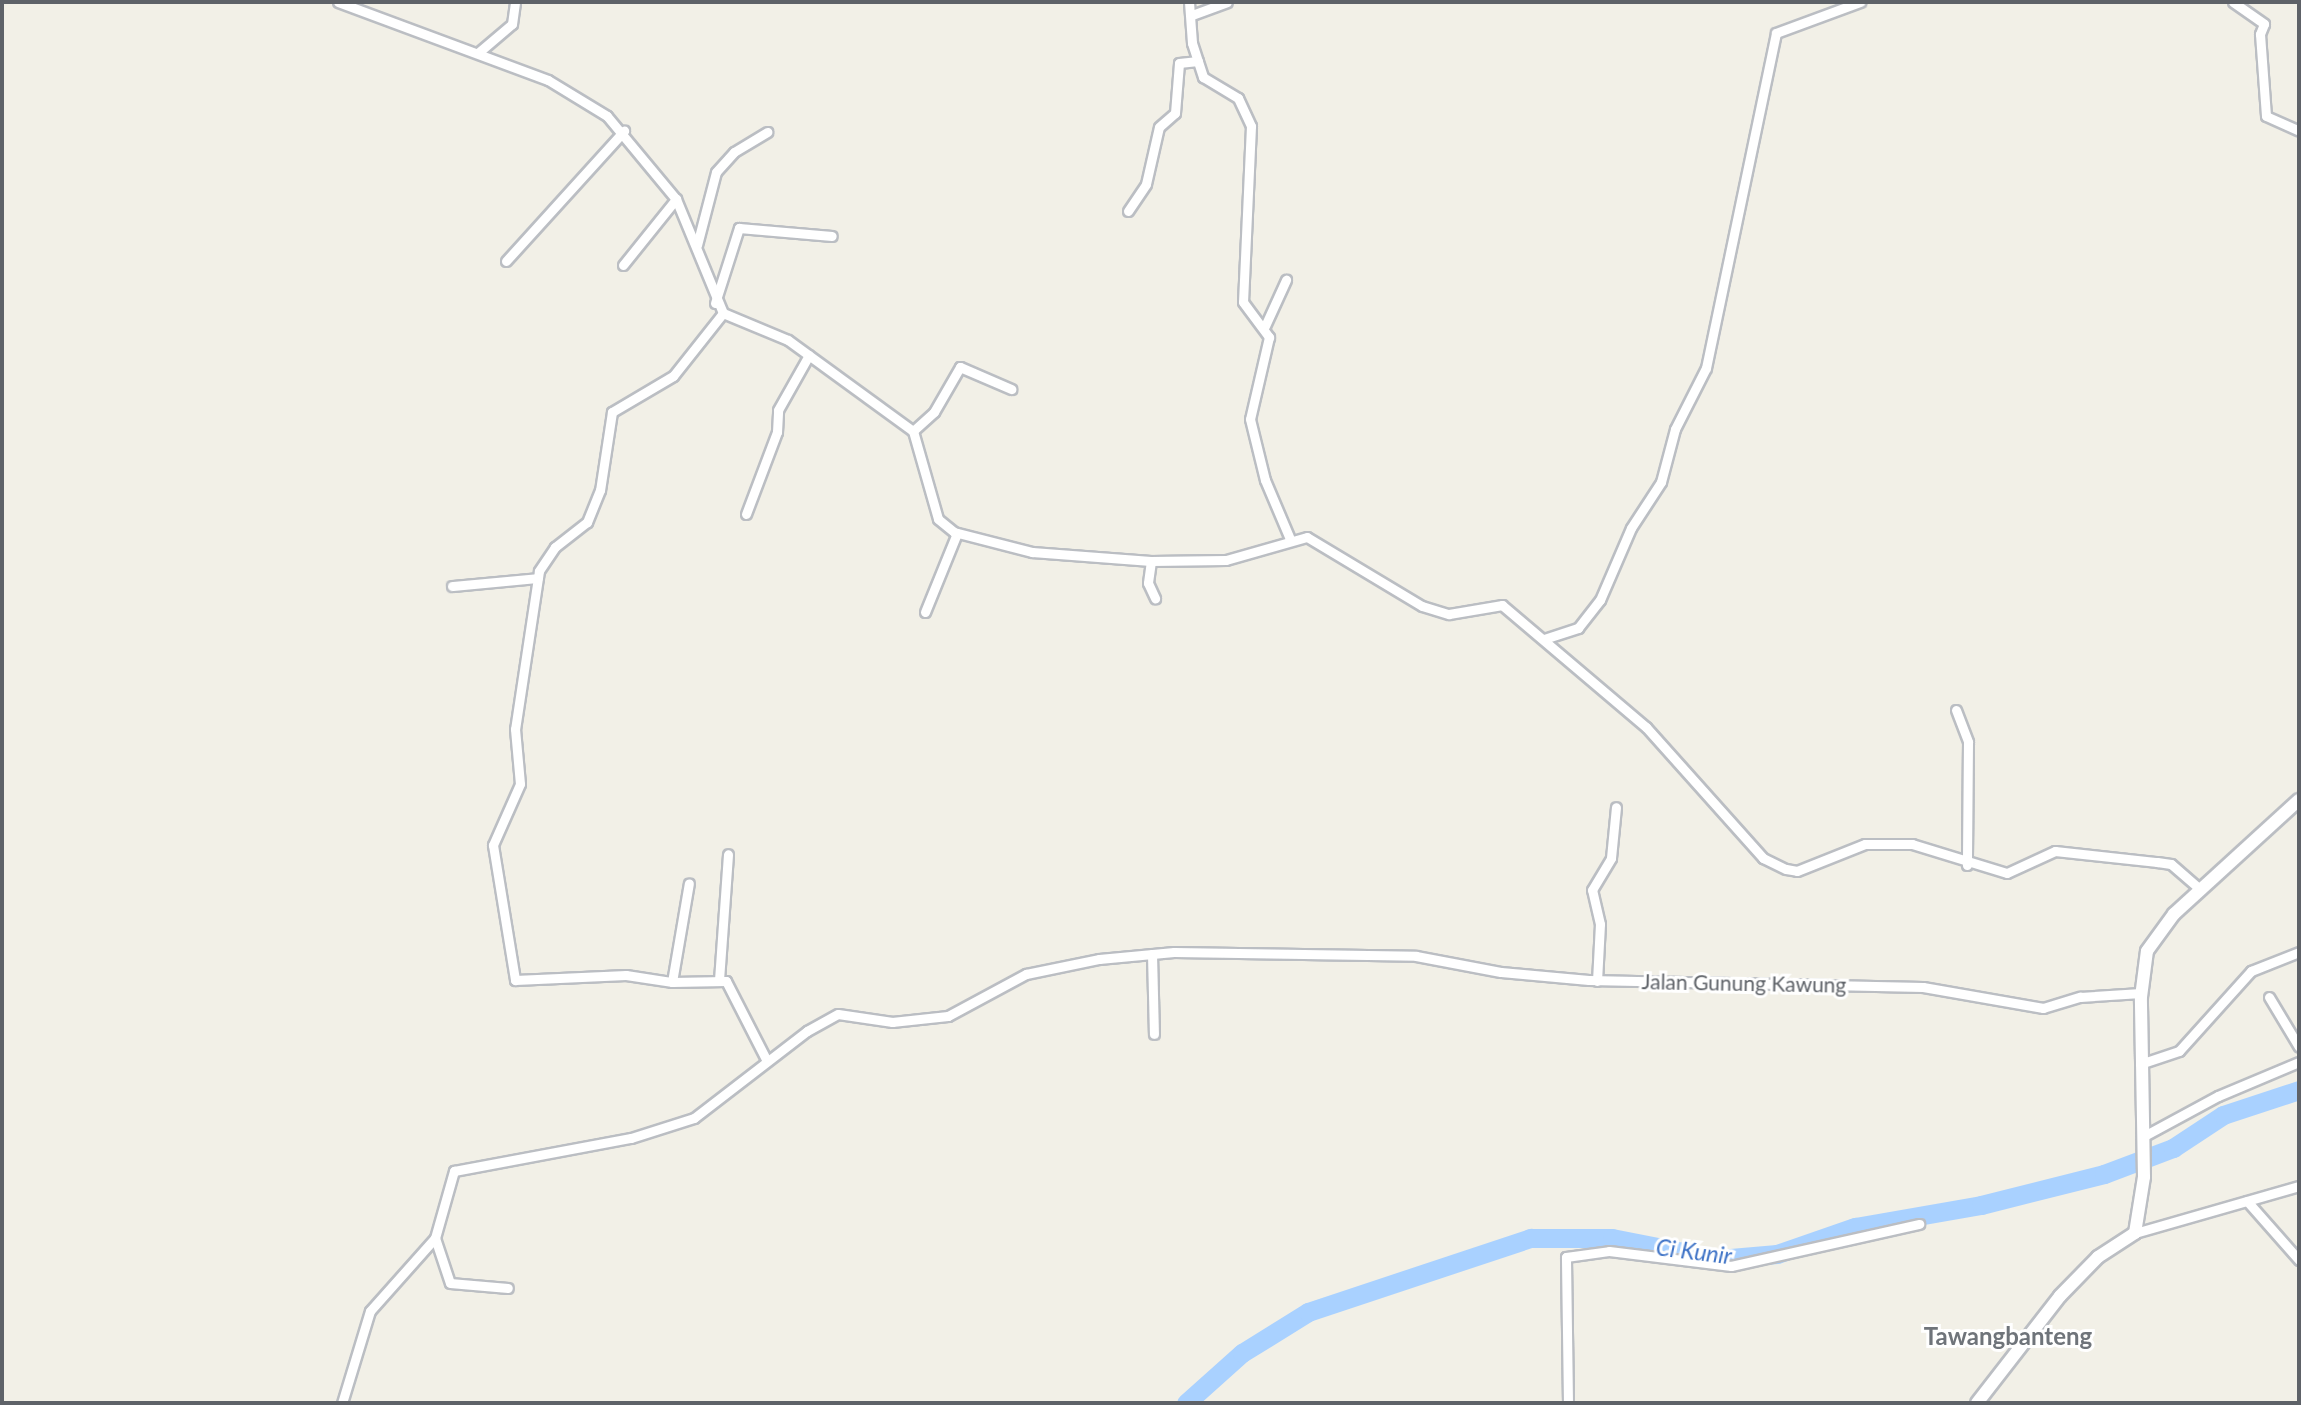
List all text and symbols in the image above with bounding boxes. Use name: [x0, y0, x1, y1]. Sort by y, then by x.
street label: Jalan Gunung Kawung: [1641, 969, 1847, 997]
water label: Ci Kunir: [1655, 1233, 1733, 1269]
district label: Tawangbanteng: [1924, 1322, 2092, 1350]

